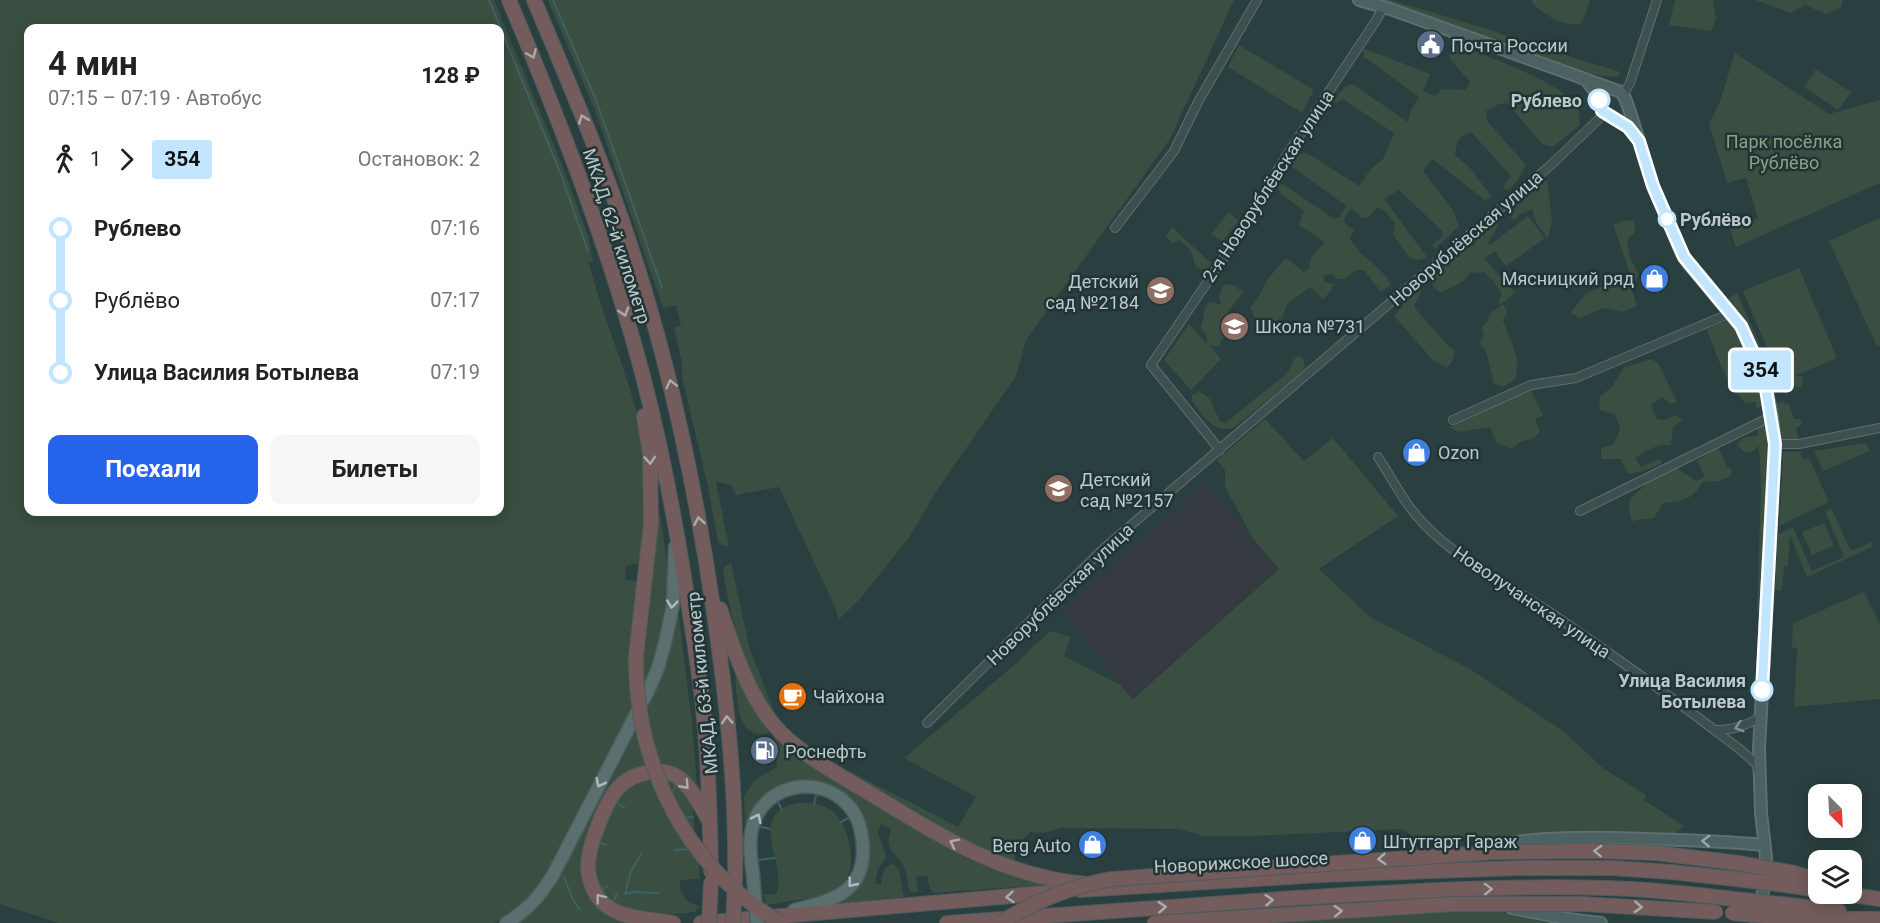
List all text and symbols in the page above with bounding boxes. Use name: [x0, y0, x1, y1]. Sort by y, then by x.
public building icon: Почта России: [1414, 29, 1446, 61]
place label: Почта России: [1451, 35, 1568, 56]
text: 4 мин: [48, 44, 138, 83]
one-way arrow: [525, 48, 537, 59]
text: 128 ₽: [421, 63, 480, 88]
text: 07:15 – 07:19 · Автобус: [48, 86, 262, 110]
street label: 2-я Новорублёвская улица: [1198, 86, 1338, 286]
marker: Рублево: [1588, 89, 1610, 111]
place label: Рублево: [1511, 90, 1582, 111]
one-way arrow: [578, 114, 591, 125]
park label: Парк посёлка Рублёво: [1726, 131, 1842, 173]
icon: walk: [48, 143, 81, 176]
icon: forward: [110, 143, 143, 176]
street label: МКАД, 62-й километр: [579, 146, 655, 326]
text: 1: [90, 147, 101, 171]
text: 354: [164, 147, 200, 171]
text: Остановок: 2: [358, 147, 480, 171]
street label: Новорублёвская улица: [1385, 166, 1547, 310]
place label: Рублёво: [1680, 209, 1751, 230]
marker: Рублёво: [1658, 210, 1676, 228]
text: Рублево: [94, 216, 181, 241]
text: 07:16: [430, 216, 480, 240]
shop icon: Мясницкий ряд: [1639, 262, 1671, 294]
place label: Мясницкий ряд: [1502, 268, 1634, 289]
place label: Детский сад №2184: [1045, 271, 1139, 313]
school or university icon: Детский сад №2184: [1144, 275, 1176, 307]
text: Рублёво: [94, 288, 180, 313]
text: 07:17: [430, 288, 480, 312]
one-way arrow: [617, 306, 629, 317]
school or university icon: Школа №731: [1218, 310, 1250, 342]
place label: Школа №731: [1255, 316, 1365, 337]
line badge: 354: [1726, 350, 1796, 389]
text: 354: [1743, 358, 1779, 382]
text: Улица Василия Ботылева: [94, 360, 359, 385]
text: 07:19: [430, 360, 480, 384]
one-way arrow: [665, 379, 678, 389]
button: Поехали: [48, 435, 258, 504]
button: Билеты: [270, 435, 480, 504]
shop icon: Ozon: [1401, 436, 1433, 468]
place label: Ozon: [1438, 442, 1479, 463]
one-way arrow: [643, 455, 656, 464]
place label: Детский сад №2157: [1080, 469, 1174, 511]
school or university icon: Детский сад №2157: [1043, 473, 1075, 505]
one-way arrow: [694, 516, 706, 526]
street label: Новорублёвская улица: [983, 519, 1137, 669]
street label: Новолучанская улица: [1449, 542, 1615, 662]
street label: МКАД, 63-й километр: [682, 591, 722, 775]
one-way arrow: [666, 599, 679, 608]
place label: Улица Василия Ботылева: [1619, 670, 1746, 712]
marker: Улица Василия Ботылева: [1751, 679, 1773, 701]
cafe icon: Чайхона: [776, 680, 808, 712]
place label: Чайхона: [813, 686, 885, 707]
one-way arrow: [721, 716, 734, 725]
one-way arrow: [1734, 720, 1745, 732]
fuel station icon: Роснефть: [748, 735, 780, 767]
place label: Роснефть: [785, 741, 867, 762]
one-way arrow: [596, 777, 607, 788]
one-way arrow: [678, 778, 689, 789]
north arrow: [1808, 784, 1862, 838]
map controls: [1808, 784, 1862, 904]
one-way arrow: [749, 813, 761, 824]
shop icon: Штутгарт Гараж: [1346, 825, 1378, 857]
shop icon: Berg Auto: [1076, 829, 1108, 861]
place label: Штутгарт Гараж: [1383, 831, 1518, 852]
one-way arrow: [1701, 834, 1710, 847]
place label: Berg Auto: [992, 835, 1071, 856]
one-way arrow: [949, 839, 960, 851]
one-way arrow: [1593, 845, 1602, 857]
street label: Новорижское шоссе: [1153, 847, 1329, 877]
button: layers: [1808, 850, 1862, 904]
one-way arrow: [1378, 852, 1387, 865]
one-way arrow: [849, 876, 860, 887]
one-way arrow: [1484, 883, 1493, 895]
one-way arrow: [1006, 890, 1015, 903]
one-way arrow: [596, 894, 607, 905]
one-way arrow: [1264, 894, 1273, 907]
one-way arrow: [1158, 900, 1167, 913]
one-way arrow: [1634, 900, 1643, 913]
one-way arrow: [1334, 904, 1343, 917]

